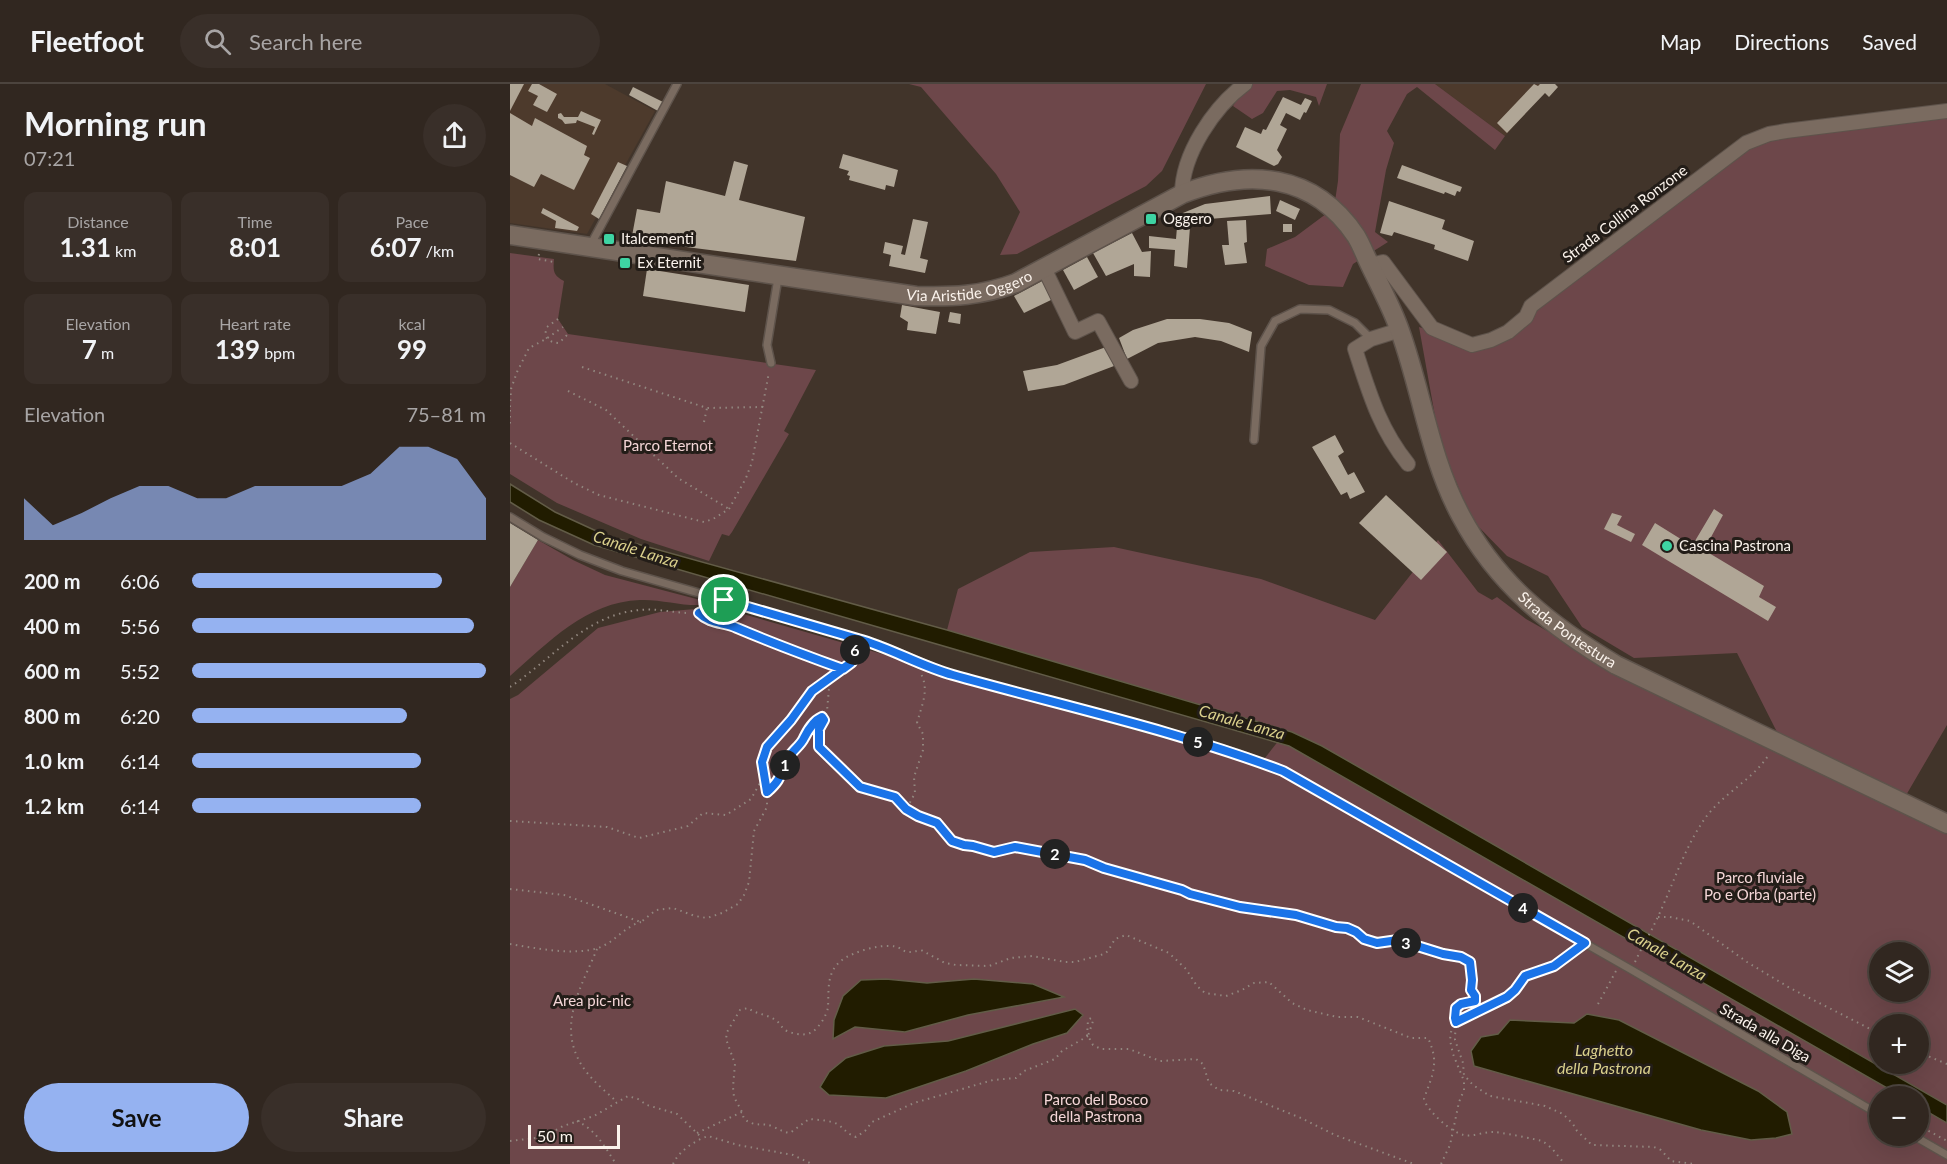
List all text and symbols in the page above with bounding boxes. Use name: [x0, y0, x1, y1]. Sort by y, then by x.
search box: [180, 14, 600, 68]
text: Fleetfoot: [30, 24, 144, 58]
icon: search: [201, 25, 234, 58]
text: Search here: [249, 28, 362, 55]
text: Map: [1660, 29, 1701, 54]
text: Directions: [1734, 29, 1829, 54]
text: Saved: [1862, 29, 1917, 54]
text: Morning run: [24, 103, 207, 143]
button: share: [423, 104, 486, 167]
text: 07:21: [24, 146, 75, 170]
street label: Strada Collina Ronzone: [1558, 160, 1690, 266]
place label: Oggero: [1163, 209, 1212, 227]
text: Distance: [67, 212, 129, 231]
text: Time: [238, 212, 272, 231]
text: Pace: [395, 212, 429, 231]
marker: Oggero: [1144, 212, 1158, 226]
place label: Italcementi: [621, 229, 694, 247]
text: 1.31: [60, 231, 111, 263]
text: 8:01: [229, 231, 281, 263]
text: 6:07: [370, 231, 422, 263]
marker: Italcementi: [602, 232, 616, 246]
text: km: [111, 241, 136, 260]
text: /km: [422, 241, 454, 260]
place label: Ex Eternit: [637, 253, 702, 271]
marker: Ex Eternit: [618, 256, 632, 270]
street label: Via Aristide Oggero: [905, 266, 1035, 304]
text: Elevation: [66, 314, 131, 333]
text: Heart rate: [219, 314, 291, 333]
text: kcal: [398, 314, 426, 333]
text: 7: [82, 333, 97, 365]
text: 139: [215, 333, 260, 365]
text: 99: [397, 333, 427, 365]
text: m: [97, 343, 114, 362]
text: bpm: [260, 343, 295, 362]
text: Elevation: [24, 402, 105, 426]
text: 75–81 m: [406, 402, 486, 426]
park label: Parco Eternot: [623, 436, 714, 454]
water label: Canale Lanza: [591, 526, 681, 571]
place label: Cascina Pastrona: [1679, 536, 1791, 554]
marker: Cascina Pastrona: [1660, 539, 1674, 553]
text: 200 m: [24, 569, 80, 593]
text: 6:06: [120, 569, 160, 593]
pin: [698, 574, 749, 625]
icon: arrive: [707, 583, 740, 616]
street label: Strada Pontestura: [1515, 587, 1620, 671]
text: 400 m: [24, 614, 80, 638]
text: 5:56: [120, 614, 160, 638]
pin: 6: [840, 635, 870, 665]
text: 6: [850, 640, 860, 659]
text: 600 m: [24, 659, 80, 683]
text: 5:52: [120, 659, 160, 683]
water label: Canale Lanza: [1197, 700, 1287, 743]
text: 800 m: [24, 704, 80, 728]
text: 6:20: [120, 704, 160, 728]
pin: 5: [1183, 727, 1213, 757]
text: 5: [1193, 732, 1203, 751]
text: 1.0 km: [24, 749, 84, 773]
text: 6:14: [120, 749, 160, 773]
pin: 1: [770, 750, 800, 780]
text: 1: [780, 755, 790, 774]
text: 1.2 km: [24, 794, 84, 818]
text: 6:14: [120, 794, 160, 818]
pin: 2: [1040, 839, 1070, 869]
text: 2: [1050, 844, 1060, 863]
park label: Parco fluviale Po e Orba (parte): [1704, 868, 1816, 903]
pin: 4: [1508, 893, 1538, 923]
text: 4: [1518, 898, 1528, 917]
water label: Canale Lanza: [1624, 923, 1710, 984]
pin: 3: [1391, 928, 1421, 958]
text: 3: [1401, 933, 1411, 952]
map controls: [1869, 942, 1929, 1146]
button: layers: [1869, 942, 1929, 1002]
park label: Area pic-nic: [553, 991, 631, 1009]
street label: Strada alla Diga: [1717, 999, 1814, 1065]
button: +: [1869, 1014, 1929, 1074]
water label: Laghetto della Pastrona: [1557, 1040, 1651, 1077]
button: Save: [24, 1083, 249, 1152]
button: Share: [261, 1083, 486, 1152]
button: −: [1869, 1086, 1929, 1146]
park label: Parco del Bosco della Pastrona: [1044, 1090, 1148, 1125]
scale bar: [528, 1122, 620, 1150]
text: 50 m: [537, 1126, 573, 1145]

